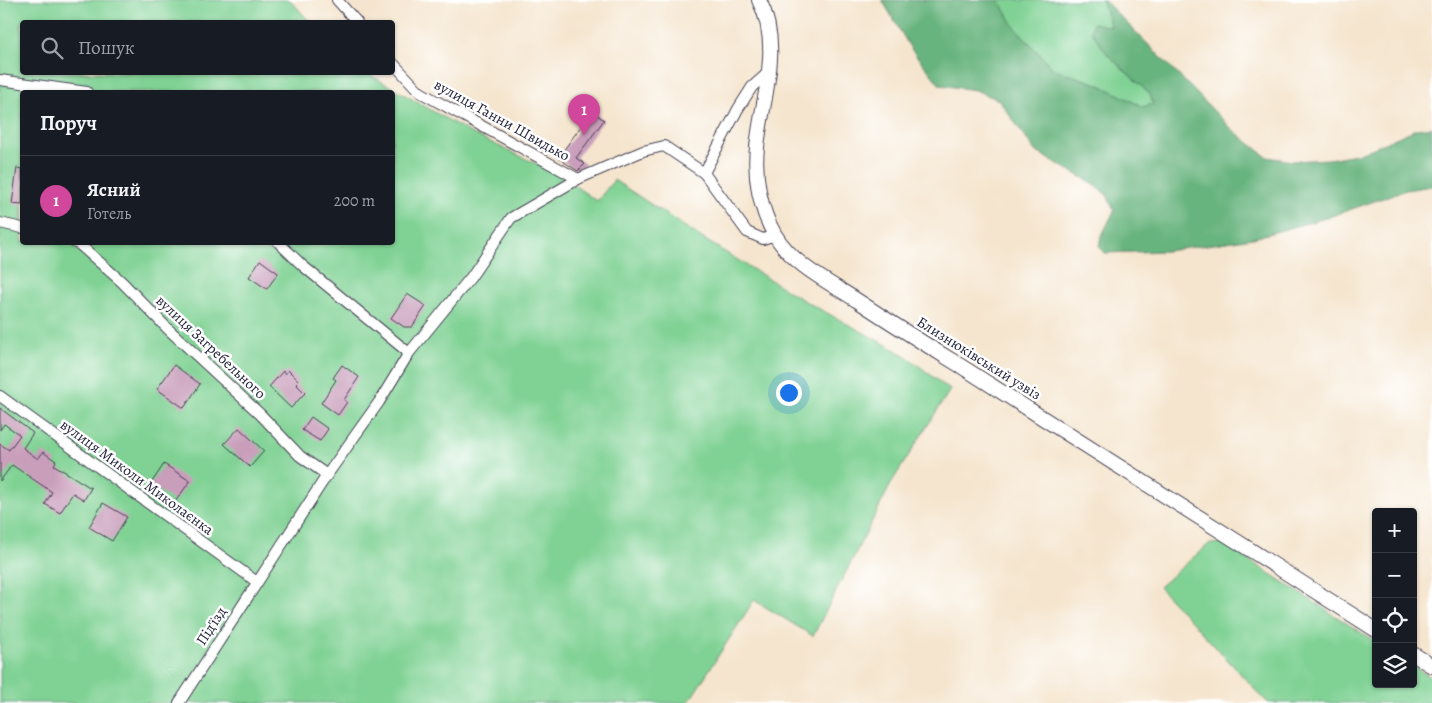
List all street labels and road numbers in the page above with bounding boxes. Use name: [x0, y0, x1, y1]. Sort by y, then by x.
street label: вулиця Ганни Швидько: [431, 74, 573, 166]
street label: вулиця Загребельного: [152, 291, 270, 403]
street label: Близнюківський узвіз: [913, 312, 1045, 404]
street label: вулиця Миколи Миколаєнка: [56, 414, 218, 540]
street label: Під'їзд: [191, 603, 231, 649]

